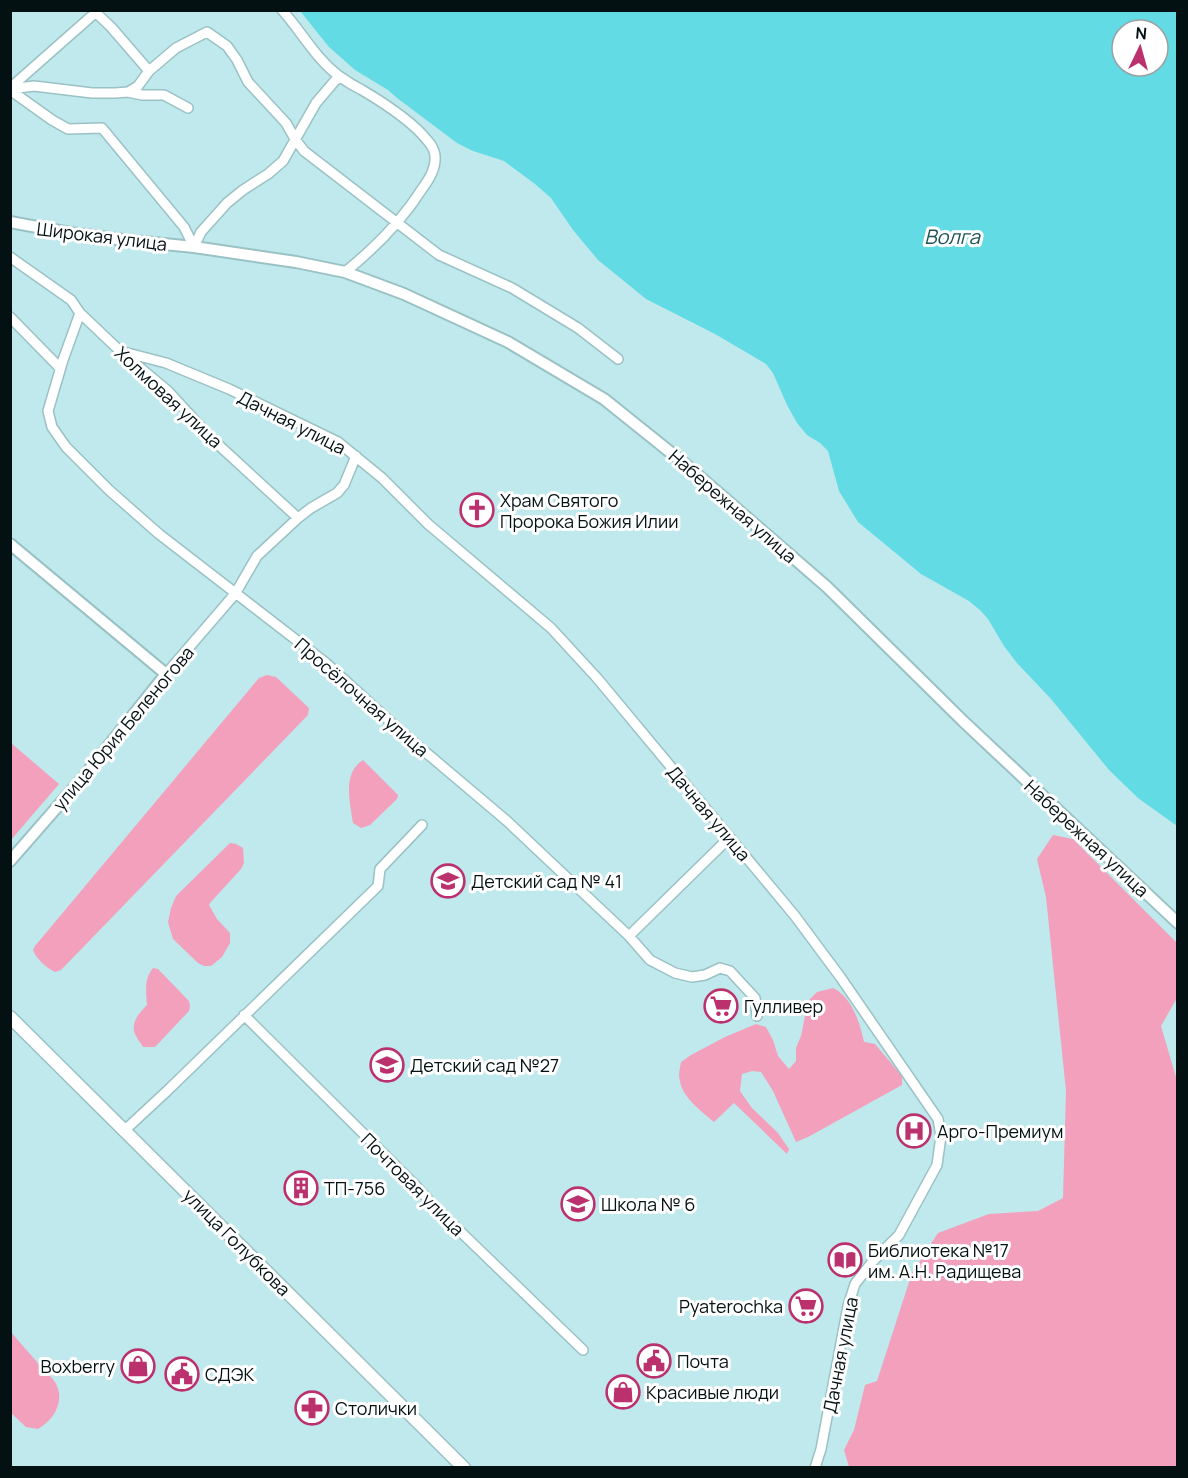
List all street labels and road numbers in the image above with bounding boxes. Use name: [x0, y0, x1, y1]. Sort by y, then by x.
street label: Широкая улица: [35, 216, 169, 256]
street label: Холмовая улица: [110, 341, 228, 453]
street label: Дачная улица: [234, 384, 350, 460]
street label: Набережная улица: [664, 444, 802, 568]
street label: Просёлочная улица: [290, 632, 434, 762]
street label: улица Юрия Беленогова: [47, 641, 199, 815]
street label: Дачная улица: [662, 760, 756, 866]
street label: Набережная улица: [1020, 774, 1154, 902]
street label: Почтовая улица: [356, 1127, 470, 1241]
street label: улица Голубкова: [178, 1183, 296, 1301]
street label: Дачная улица: [817, 1295, 863, 1415]

